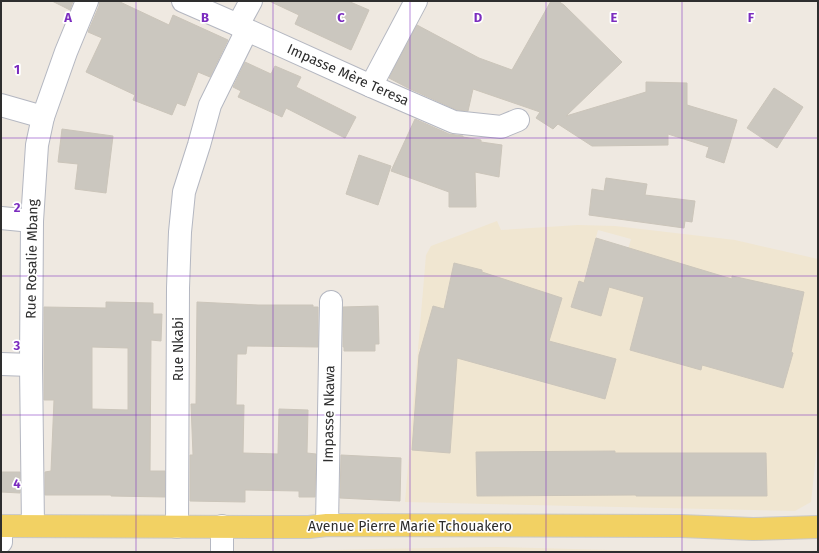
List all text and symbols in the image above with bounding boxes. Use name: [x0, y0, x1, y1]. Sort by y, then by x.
text: A: [63, 10, 72, 25]
text: B: [201, 10, 209, 25]
text: C: [337, 10, 345, 25]
text: D: [474, 10, 483, 25]
text: E: [611, 10, 618, 25]
text: F: [748, 10, 755, 25]
street label: Impasse Mère Teresa: [284, 40, 412, 110]
text: 1: [14, 62, 20, 77]
street label: Rue Rosalie Mbang: [22, 198, 42, 319]
text: 2: [14, 200, 21, 215]
street label: Rue Nkabi: [170, 317, 187, 381]
text: 3: [13, 338, 21, 353]
street label: Impasse Nkawa: [320, 365, 338, 463]
text: 4: [13, 476, 21, 491]
street label: Avenue Pierre Marie Tchouakero: [308, 518, 512, 535]

